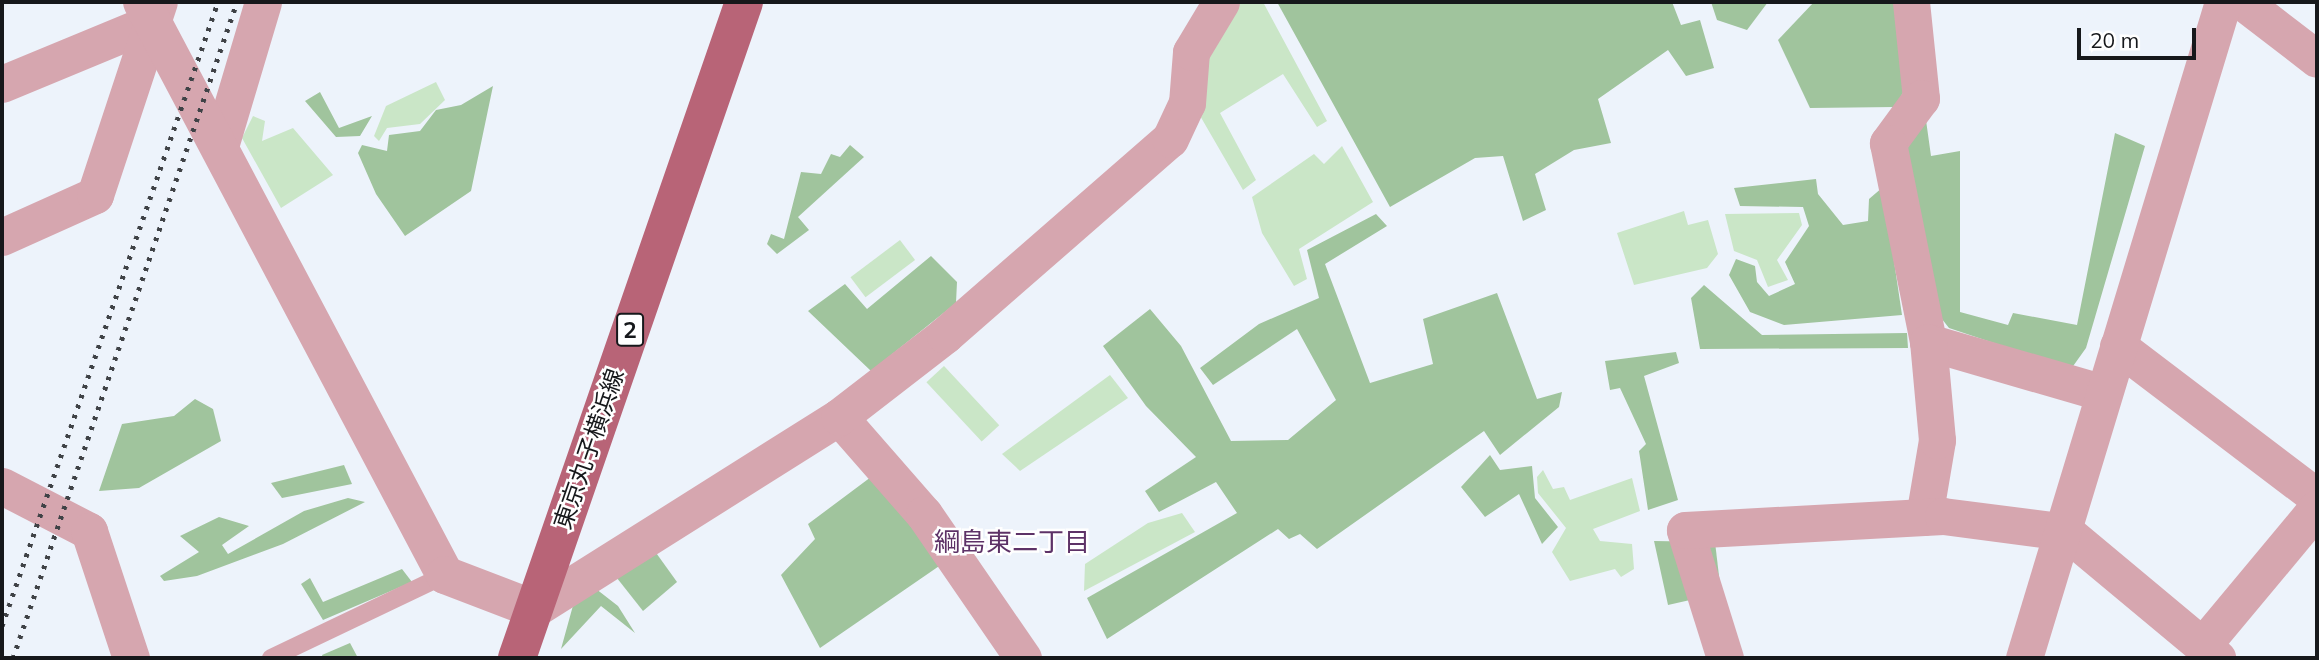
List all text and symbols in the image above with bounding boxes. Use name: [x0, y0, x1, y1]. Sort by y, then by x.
scale bar: [2081, 14, 2200, 58]
text: 20 m: [2090, 27, 2139, 53]
road number: 2: [616, 310, 644, 350]
street label: 東京丸子横浜線: [548, 365, 630, 533]
district label: 綱島東二丁目: [934, 526, 1090, 558]

